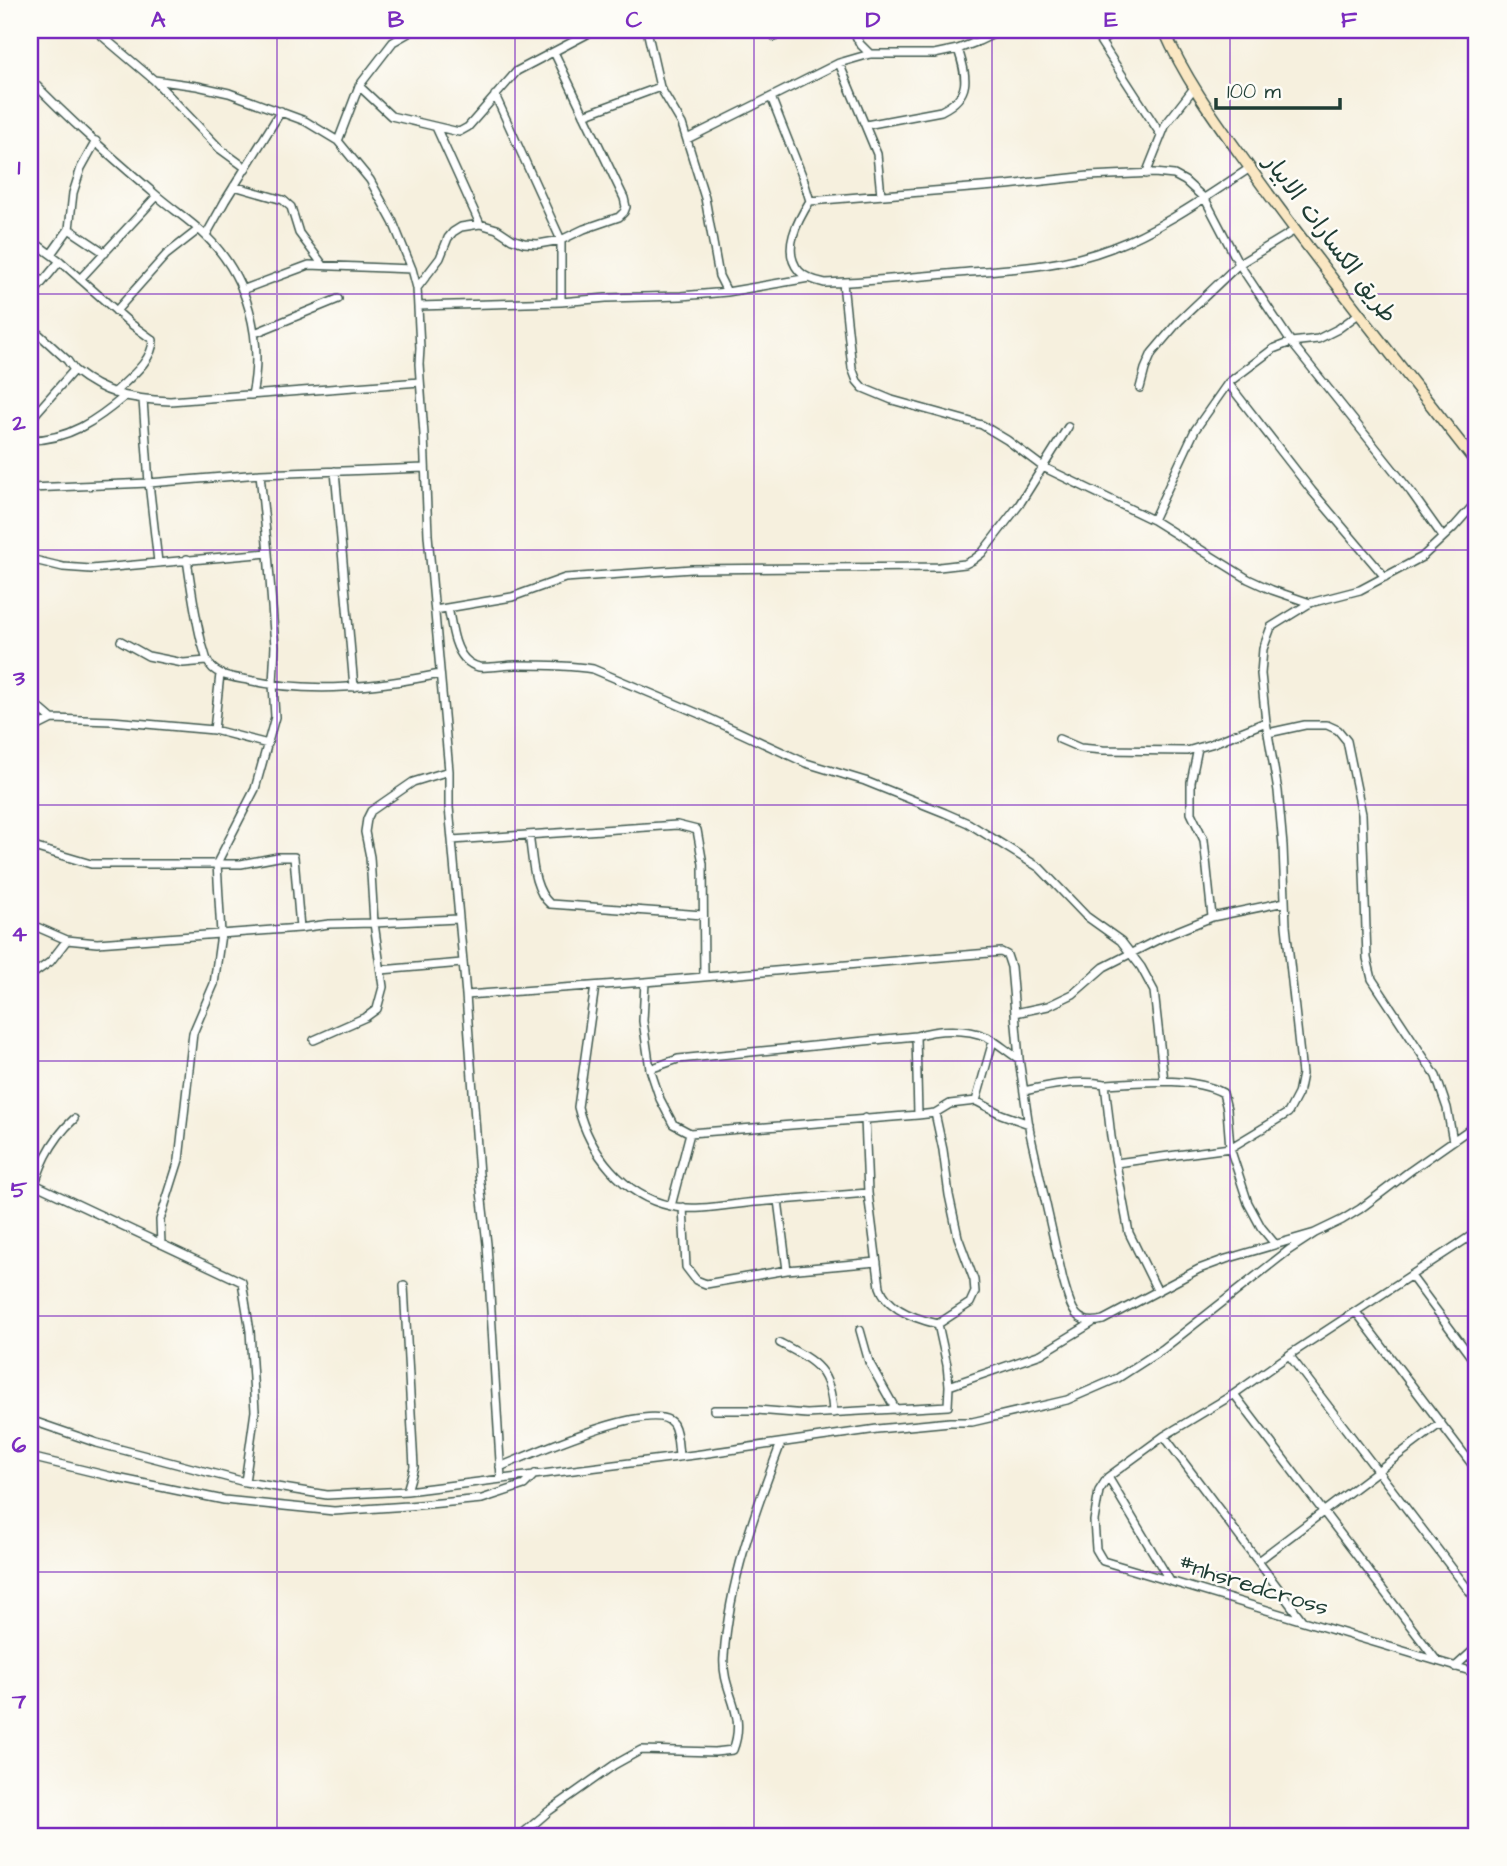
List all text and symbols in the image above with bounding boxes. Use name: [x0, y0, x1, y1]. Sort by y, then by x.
text: A: [151, 4, 166, 36]
text: B: [388, 4, 405, 36]
text: C: [626, 4, 643, 36]
text: D: [866, 4, 881, 36]
text: E: [1104, 4, 1118, 36]
text: F: [1341, 4, 1358, 36]
scale bar: [1216, 66, 1341, 110]
text: 100 m: [1227, 77, 1282, 106]
street label: طريق الكسارات الابيار: [1254, 146, 1405, 331]
text: 1: [18, 151, 21, 183]
text: 2: [11, 407, 26, 439]
text: 3: [12, 662, 25, 694]
text: 4: [11, 918, 27, 950]
text: 5: [11, 1174, 28, 1206]
text: 6: [12, 1429, 27, 1461]
street label: #nhsredcross: [1174, 1547, 1332, 1625]
text: 7: [11, 1685, 27, 1717]

